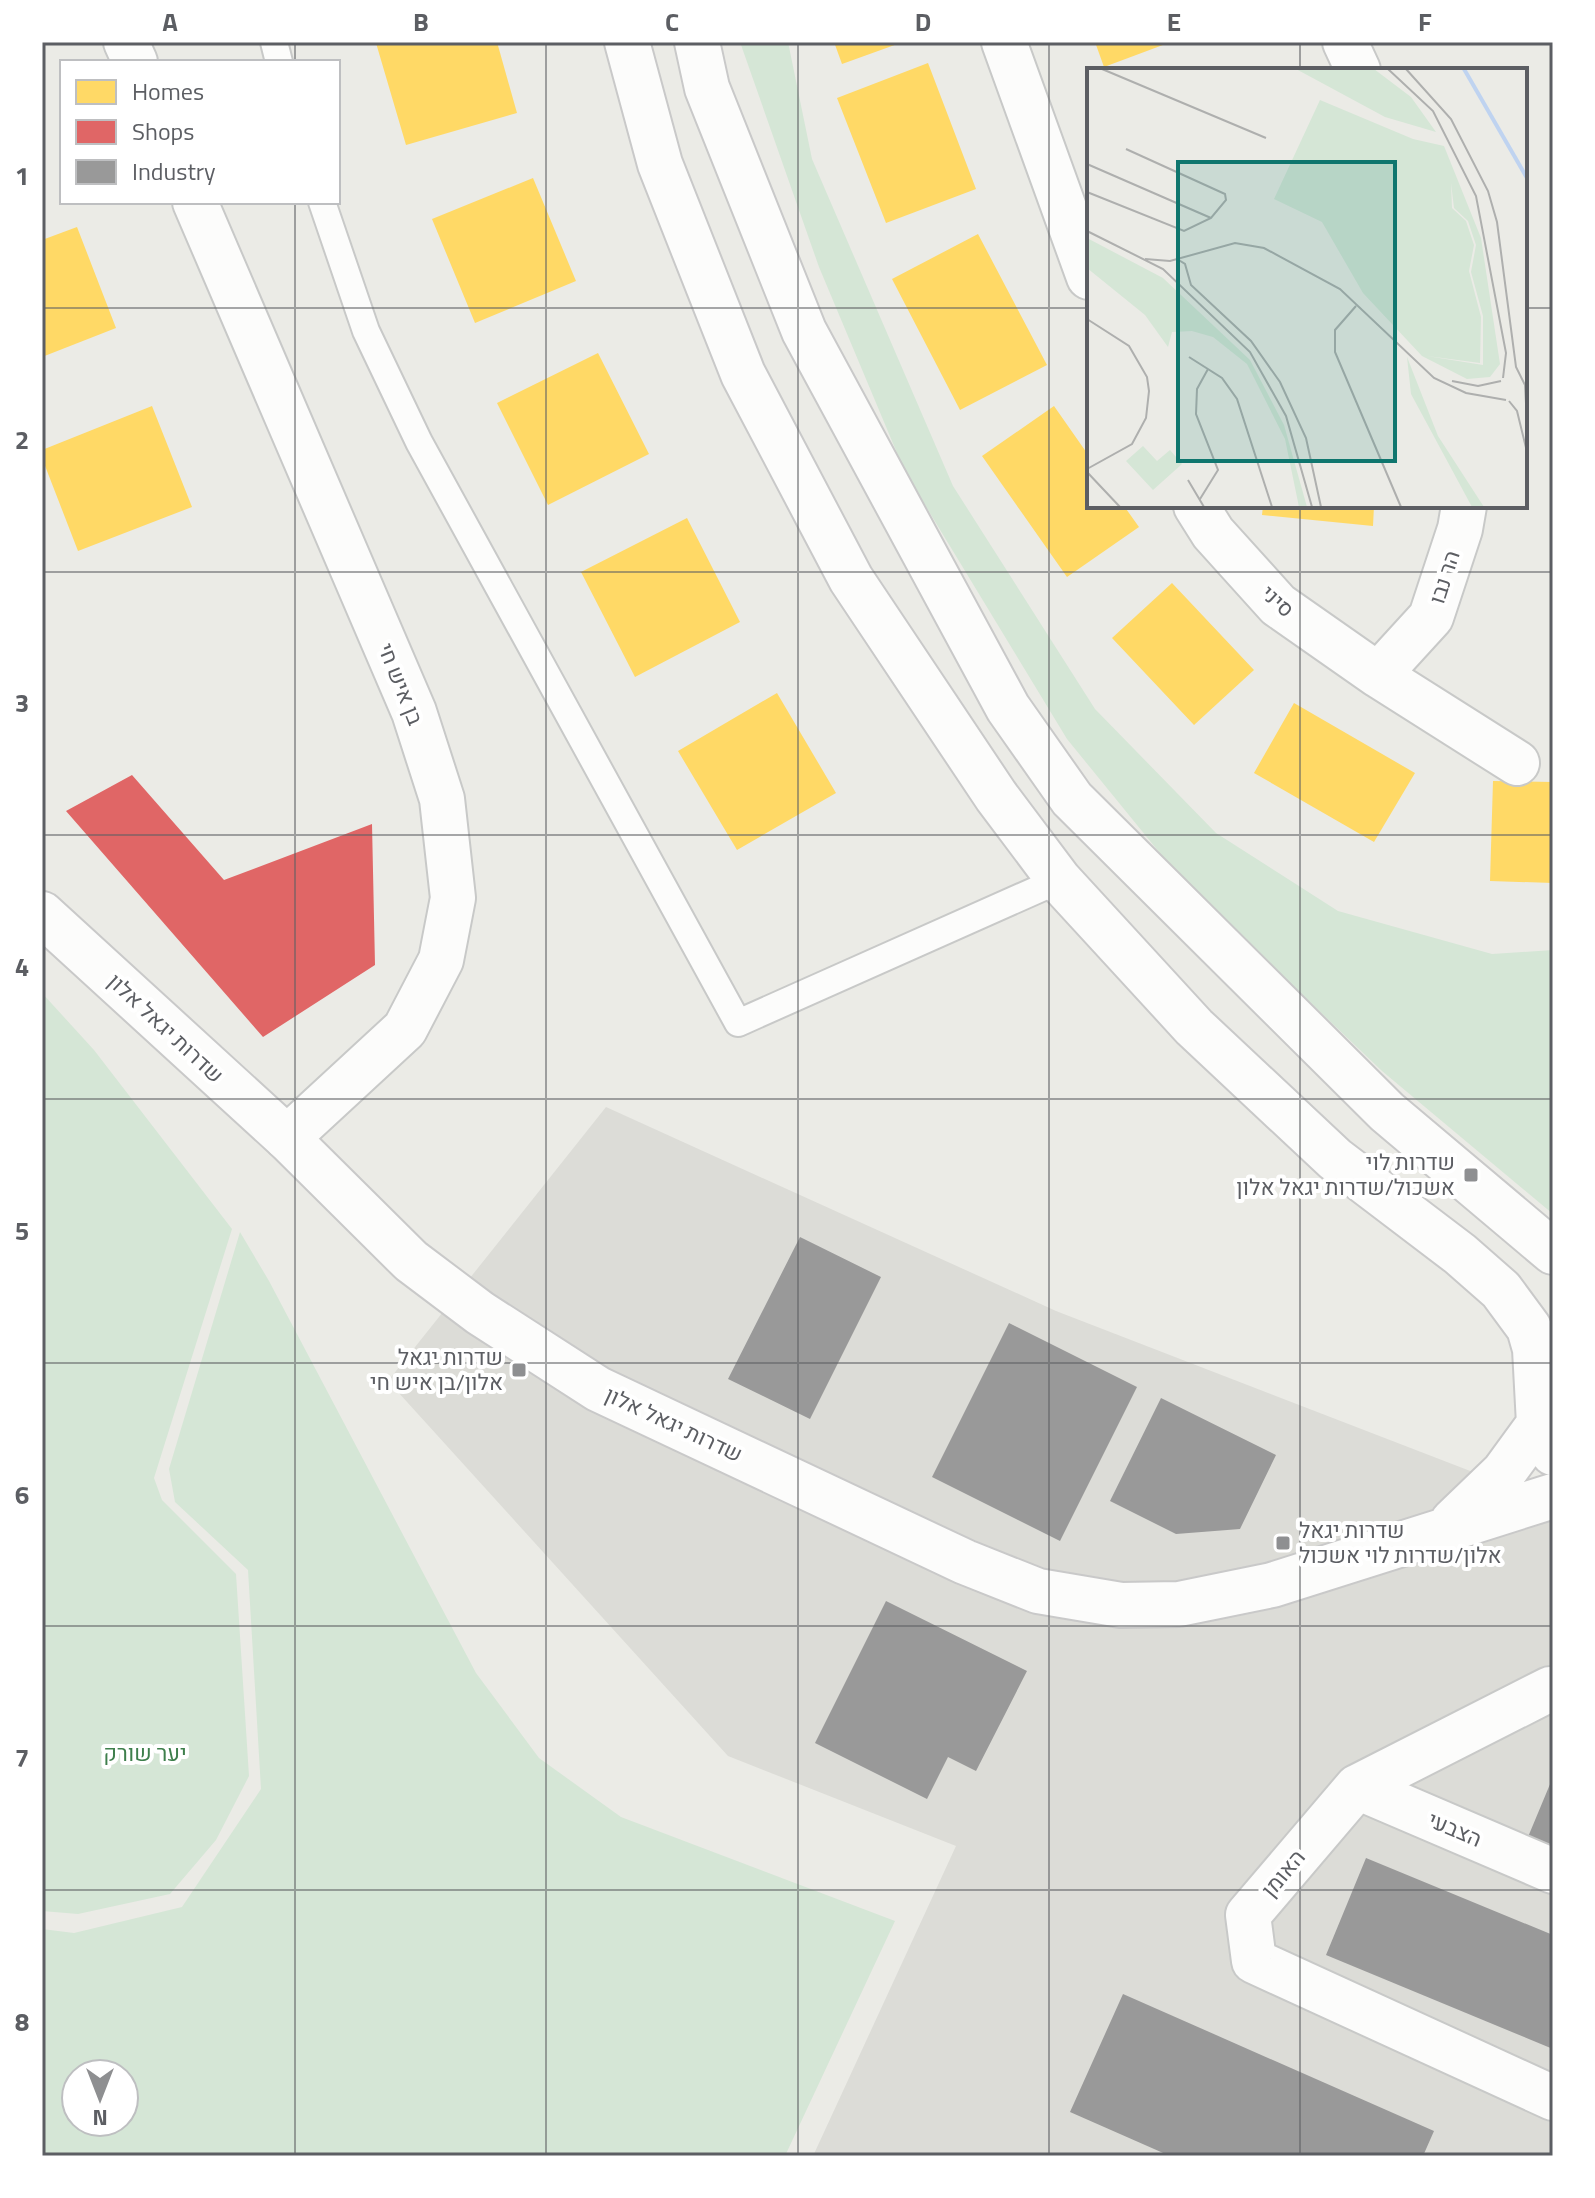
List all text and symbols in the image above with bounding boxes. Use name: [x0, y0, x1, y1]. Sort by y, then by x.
text: A: [162, 2, 178, 41]
text: B: [413, 2, 429, 41]
text: C: [665, 2, 679, 41]
text: D: [915, 2, 931, 41]
text: E: [1167, 2, 1181, 41]
text: F: [1418, 2, 1432, 41]
legend: [60, 60, 340, 204]
inset map: [1087, 68, 1527, 508]
text: Homes: [132, 73, 204, 109]
text: Shops: [132, 113, 194, 149]
text: Industry: [132, 153, 216, 189]
text: 1: [15, 156, 29, 195]
text: 2: [15, 420, 29, 459]
street label: הר נבו: [1419, 546, 1469, 608]
street label: סיני: [1254, 577, 1302, 625]
street label: בן איש חי: [369, 638, 433, 731]
text: 3: [15, 683, 29, 722]
text: 4: [15, 947, 29, 986]
street label: שדרות יגאל אלון: [100, 965, 232, 1091]
place label: שדרות לוי אשכול/שדרות יגאל אלון: [1236, 1145, 1455, 1204]
marker: שדרות לוי אשכול/שדרות יגאל אלון: [1462, 1166, 1480, 1184]
text: 5: [15, 1211, 29, 1250]
place label: שדרות יגאל אלון/בן איש חי: [370, 1340, 503, 1399]
marker: שדרות יגאל אלון/בן איש חי: [510, 1361, 528, 1379]
street label: שדרות יגאל אלון: [600, 1377, 748, 1471]
text: 6: [15, 1475, 29, 1514]
place label: שדרות יגאל אלון/שדרות לוי אשכול: [1299, 1513, 1502, 1572]
marker: שדרות יגאל אלון/שדרות לוי אשכול: [1274, 1534, 1292, 1552]
park label: יער שורק: [103, 1736, 187, 1770]
text: 7: [15, 1738, 29, 1777]
street label: הצבעי: [1423, 1802, 1487, 1856]
street label: האומן: [1253, 1841, 1313, 1905]
text: 8: [15, 2002, 29, 2041]
north arrow: [60, 2058, 140, 2138]
text: N: [92, 2101, 108, 2135]

